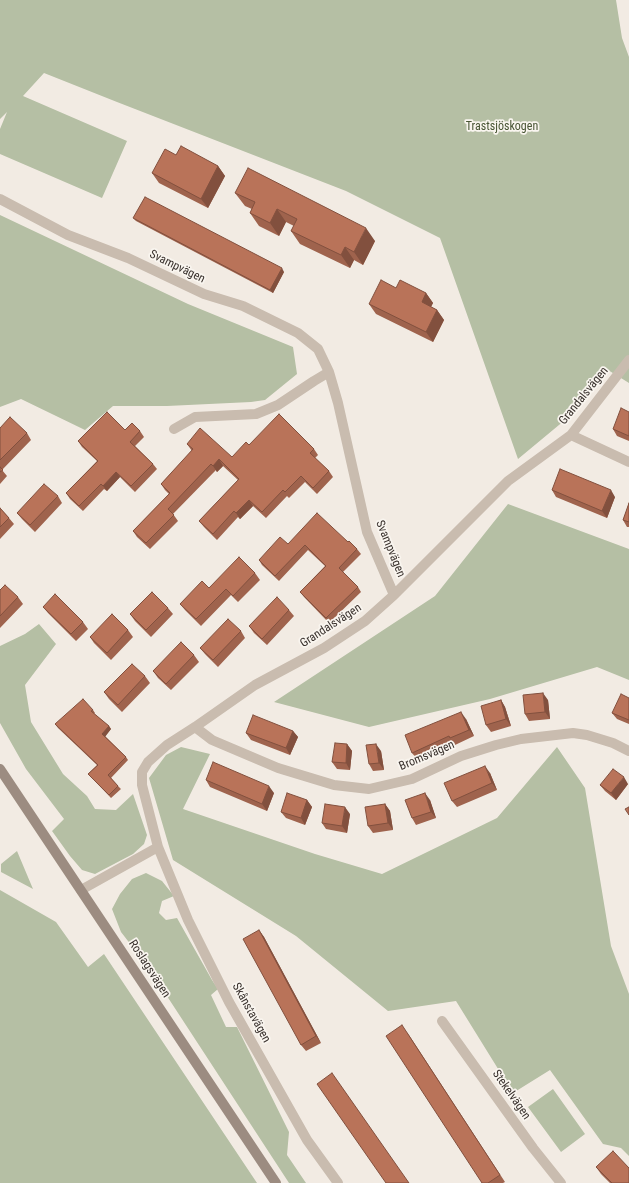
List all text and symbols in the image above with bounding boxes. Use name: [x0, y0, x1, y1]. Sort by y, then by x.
park label: Trastsjöskogen: [466, 120, 538, 134]
street label: Svampvägen: [147, 247, 207, 287]
street label: Grandalsvägen: [556, 364, 612, 428]
street label: Svampvägen: [372, 518, 408, 580]
street label: Grandalsvägen: [298, 601, 364, 651]
street label: Bromsvägen: [397, 738, 457, 774]
street label: Roslagsvägen: [125, 937, 173, 1001]
street label: Skånstavägen: [229, 981, 273, 1045]
street label: Stekelvägen: [489, 1067, 533, 1123]

